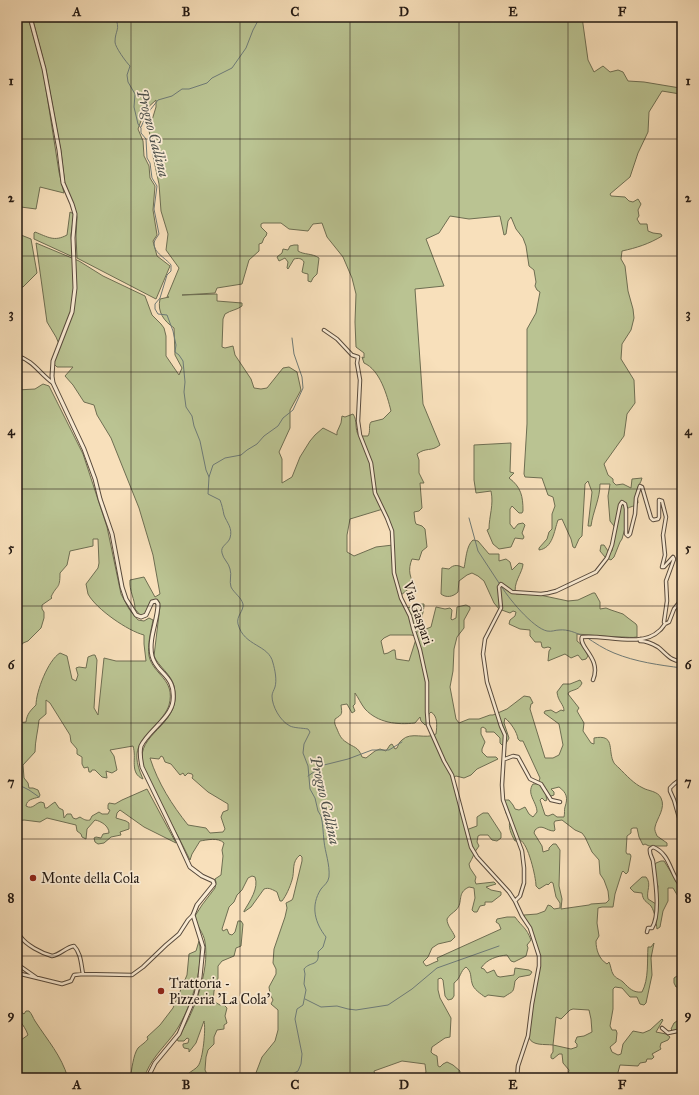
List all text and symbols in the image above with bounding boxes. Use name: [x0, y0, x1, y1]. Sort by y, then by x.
text: A: [72, 4, 82, 20]
text: B: [182, 4, 191, 20]
text: C: [291, 4, 300, 20]
text: D: [399, 4, 409, 20]
text: E: [508, 4, 518, 20]
text: F: [618, 4, 627, 20]
text: 1: [8, 73, 14, 89]
text: 1: [685, 73, 691, 89]
water label: Progno Gallina: [133, 87, 173, 179]
text: 2: [8, 190, 15, 206]
text: 2: [685, 190, 692, 206]
text: 3: [8, 306, 14, 322]
text: 3: [685, 306, 691, 322]
text: 4: [7, 423, 15, 439]
text: 4: [684, 423, 692, 439]
text: 5: [8, 540, 15, 556]
text: 5: [685, 540, 692, 556]
street label: Via Gaspari: [399, 578, 437, 647]
text: 6: [8, 657, 16, 673]
text: 6: [685, 657, 693, 673]
water label: Progno Gallina: [306, 754, 344, 846]
text: 7: [8, 774, 15, 790]
text: 7: [685, 774, 692, 790]
place label: Monte della Cola: [41, 870, 140, 887]
marker: Monte della Cola: [28, 873, 38, 883]
text: 8: [8, 890, 15, 906]
text: 8: [685, 890, 692, 906]
place label: Trattoria - Pizzeria 'La Cola': [169, 975, 271, 1008]
marker: Trattoria - Pizzeria 'La Cola': [156, 986, 166, 996]
text: 9: [8, 1007, 15, 1023]
text: 9: [685, 1007, 692, 1023]
text: A: [72, 1077, 82, 1093]
text: B: [182, 1077, 191, 1093]
text: C: [291, 1077, 300, 1093]
text: D: [399, 1077, 409, 1093]
text: E: [508, 1077, 518, 1093]
text: F: [618, 1077, 627, 1093]

